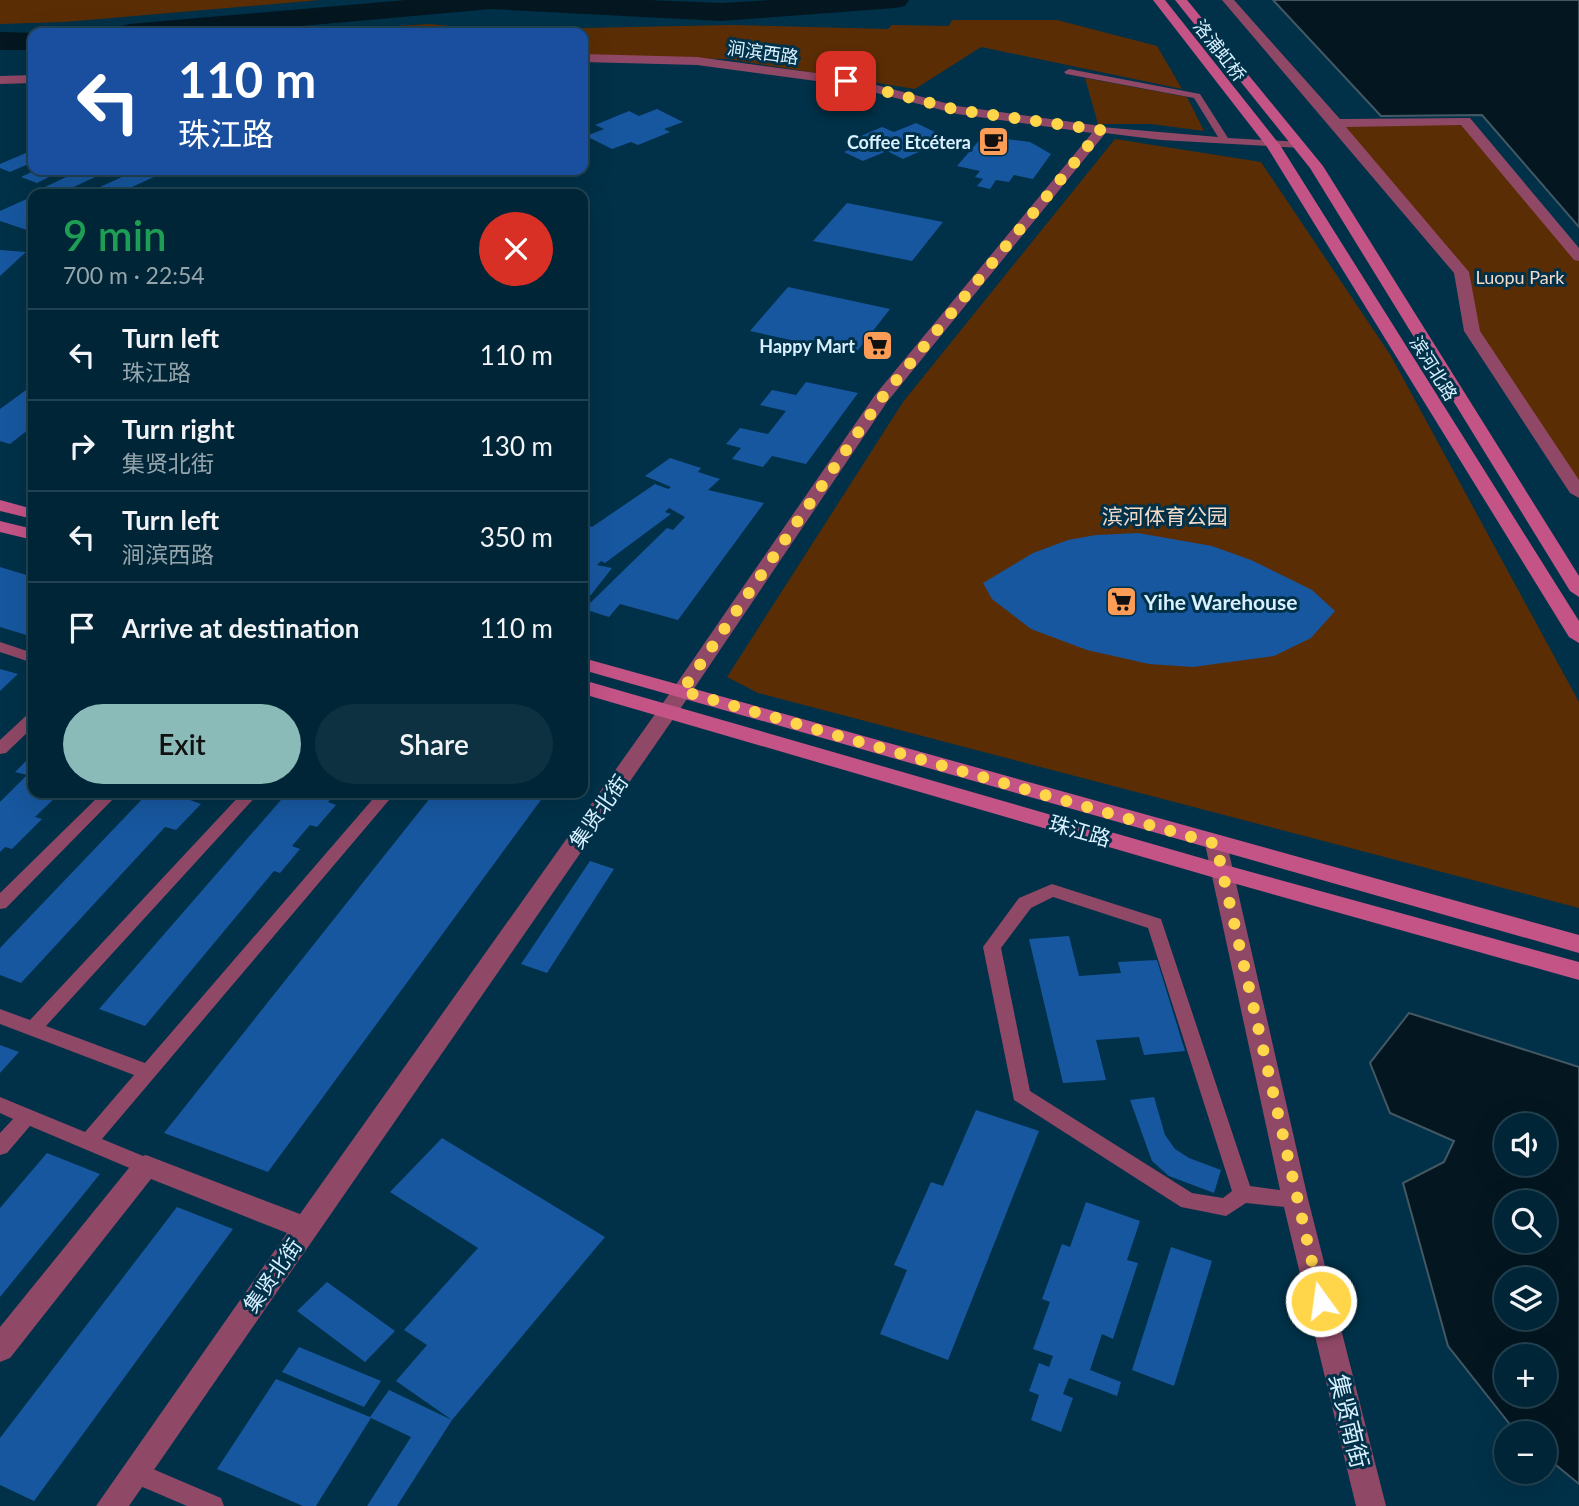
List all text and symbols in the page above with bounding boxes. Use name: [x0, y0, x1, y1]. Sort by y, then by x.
street label: 洛浦虹桥: [1189, 15, 1251, 85]
street label: 涧滨西路: [726, 36, 800, 68]
text: 110 m: [178, 50, 316, 108]
pin: [816, 51, 876, 111]
icon: left: [63, 56, 154, 147]
icon: arrive: [827, 62, 865, 100]
text: 珠江路: [178, 114, 274, 153]
cafe icon: Coffee Etcétera: [977, 125, 1011, 159]
place label: Coffee Etcétera: [847, 131, 971, 153]
text: 9 min: [63, 210, 167, 260]
button: close: [479, 212, 553, 286]
text: 700 m · 22:54: [63, 261, 205, 289]
park label: Luopu Park: [1476, 266, 1565, 288]
text: Turn left: [122, 322, 219, 354]
supermarket icon: Happy Mart: [861, 329, 895, 363]
street label: 滨河北路: [1406, 332, 1462, 404]
place label: Happy Mart: [759, 335, 855, 357]
icon: left: [63, 336, 101, 374]
text: 110 m: [480, 339, 553, 371]
text: 珠江路: [122, 358, 191, 386]
text: Turn right: [122, 413, 235, 445]
icon: right: [63, 427, 101, 465]
text: 130 m: [480, 430, 553, 462]
text: 集贤北街: [122, 449, 214, 477]
park label: 滨河体育公园: [1102, 503, 1228, 528]
text: Turn left: [122, 504, 219, 536]
icon: left: [63, 518, 101, 556]
text: 350 m: [480, 521, 553, 553]
text: 涧滨西路: [122, 540, 214, 568]
supermarket icon: Yihe Warehouse: [1104, 584, 1138, 618]
place label: Yihe Warehouse: [1143, 589, 1297, 614]
icon: arrive: [63, 609, 101, 647]
text: Arrive at destination: [122, 612, 359, 644]
text: 110 m: [480, 612, 553, 644]
button: Exit: [63, 704, 301, 784]
button: Share: [315, 704, 553, 784]
street label: 集贤北街: [564, 769, 632, 853]
street label: 珠江路: [1046, 809, 1114, 851]
map controls: [1494, 1113, 1557, 1484]
button: sound: [1494, 1113, 1557, 1176]
button: search: [1494, 1190, 1557, 1253]
street label: 集贤北街: [238, 1233, 306, 1317]
position arrow: [1284, 1264, 1358, 1338]
button: layers: [1494, 1267, 1557, 1330]
button: +: [1494, 1344, 1557, 1407]
street label: 集贤南街: [1324, 1371, 1376, 1471]
button: −: [1494, 1421, 1557, 1484]

